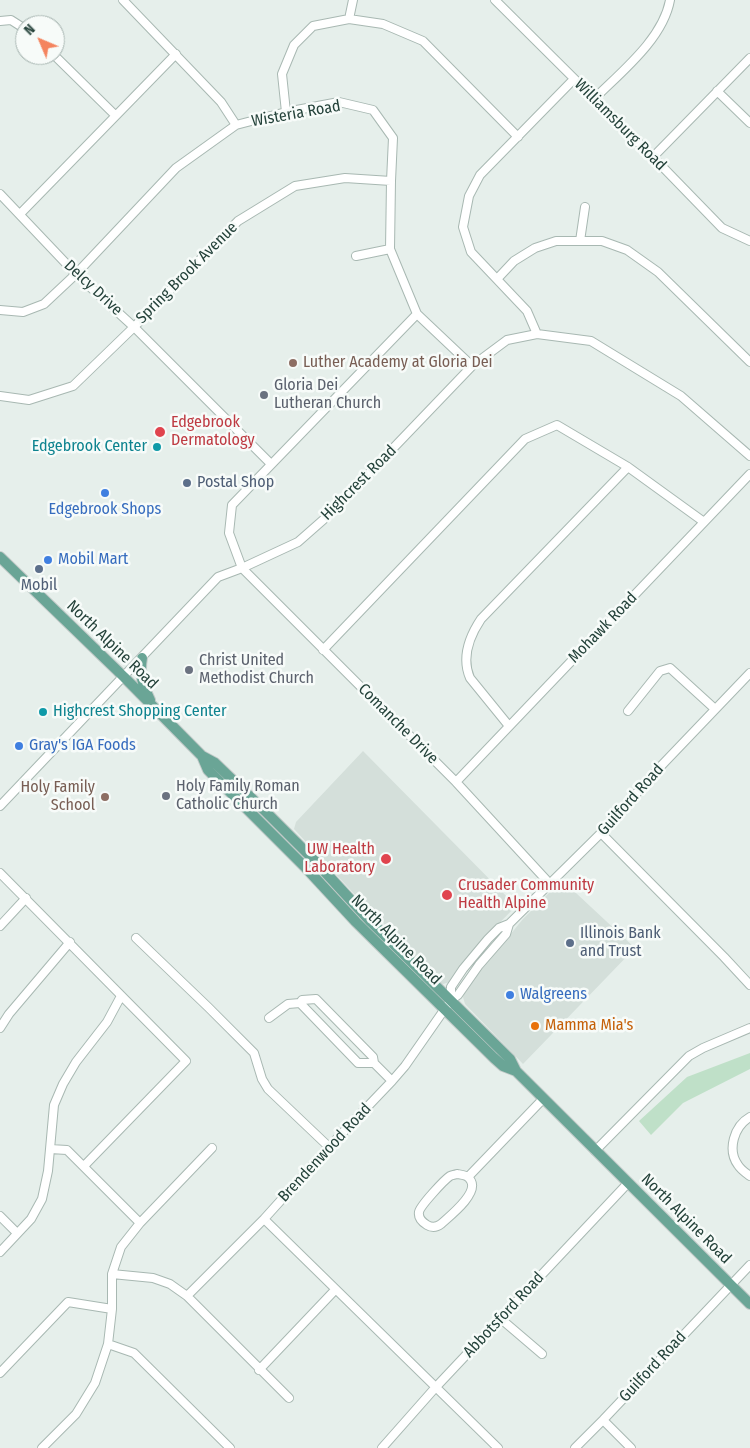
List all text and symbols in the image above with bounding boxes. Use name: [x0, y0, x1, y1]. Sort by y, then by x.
north arrow: [15, 15, 65, 65]
text: N: [21, 21, 39, 39]
street label: Williamsburg Road: [570, 75, 670, 175]
street label: Wisteria Road: [250, 97, 342, 131]
street label: Spring Brook Avenue: [132, 218, 242, 328]
street label: Delcy Drive: [60, 256, 126, 320]
place label: Luther Academy at Gloria Dei: [303, 353, 493, 373]
marker: Luther Academy at Gloria Dei: [287, 357, 299, 369]
place label: Gloria Dei Lutheran Church: [274, 376, 381, 414]
marker: Gloria Dei Lutheran Church: [258, 389, 270, 401]
place label: Edgebrook Dermatology: [171, 413, 255, 451]
marker: Edgebrook Dermatology: [153, 425, 167, 439]
place label: Edgebrook Center: [32, 437, 147, 457]
marker: Edgebrook Center: [151, 441, 163, 453]
street label: Highcrest Road: [317, 441, 401, 525]
place label: Postal Shop: [197, 473, 274, 493]
marker: Postal Shop: [181, 477, 193, 489]
marker: Edgebrook Shops: [99, 487, 111, 499]
place label: Edgebrook Shops: [49, 500, 161, 520]
place label: Mobil Mart: [58, 550, 128, 570]
marker: Mobil Mart: [42, 554, 54, 566]
marker: Mobil: [33, 563, 45, 575]
place label: Mobil: [21, 576, 57, 596]
street label: Mohawk Road: [565, 589, 641, 667]
street label: North Alpine Road: [62, 597, 162, 693]
place label: Christ United Methodist Church: [199, 651, 314, 689]
marker: Christ United Methodist Church: [183, 664, 195, 676]
street label: Comanche Drive: [354, 680, 442, 768]
place label: Highcrest Shopping Center: [53, 702, 227, 722]
marker: Highcrest Shopping Center: [37, 706, 49, 718]
place label: Gray's IGA Foods: [29, 736, 136, 756]
marker: Gray's IGA Foods: [13, 740, 25, 752]
street label: Guilford Road: [594, 760, 668, 840]
place label: Holy Family Roman Catholic Church: [176, 777, 300, 815]
place label: Holy Family School: [21, 778, 95, 816]
marker: Holy Family Roman Catholic Church: [160, 790, 172, 802]
marker: Holy Family School: [99, 791, 111, 803]
place label: UW Health Laboratory: [304, 840, 375, 878]
marker: UW Health Laboratory: [379, 852, 393, 866]
place label: Crusader Community Health Alpine: [458, 876, 594, 914]
marker: Crusader Community Health Alpine: [440, 888, 454, 902]
street label: North Alpine Road: [347, 891, 445, 989]
place label: Illinois Bank and Trust: [580, 924, 661, 962]
marker: Illinois Bank and Trust: [564, 937, 576, 949]
place label: Walgreens: [520, 985, 587, 1005]
marker: Walgreens: [504, 989, 516, 1001]
place label: Mamma Mia's: [545, 1016, 633, 1036]
marker: Mamma Mia's: [529, 1020, 541, 1032]
street label: Brendenwood Road: [274, 1100, 376, 1206]
street label: North Alpine Road: [637, 1170, 735, 1268]
street label: Abbotsford Road: [460, 1268, 548, 1362]
street label: Guilford Road: [615, 1328, 691, 1406]

